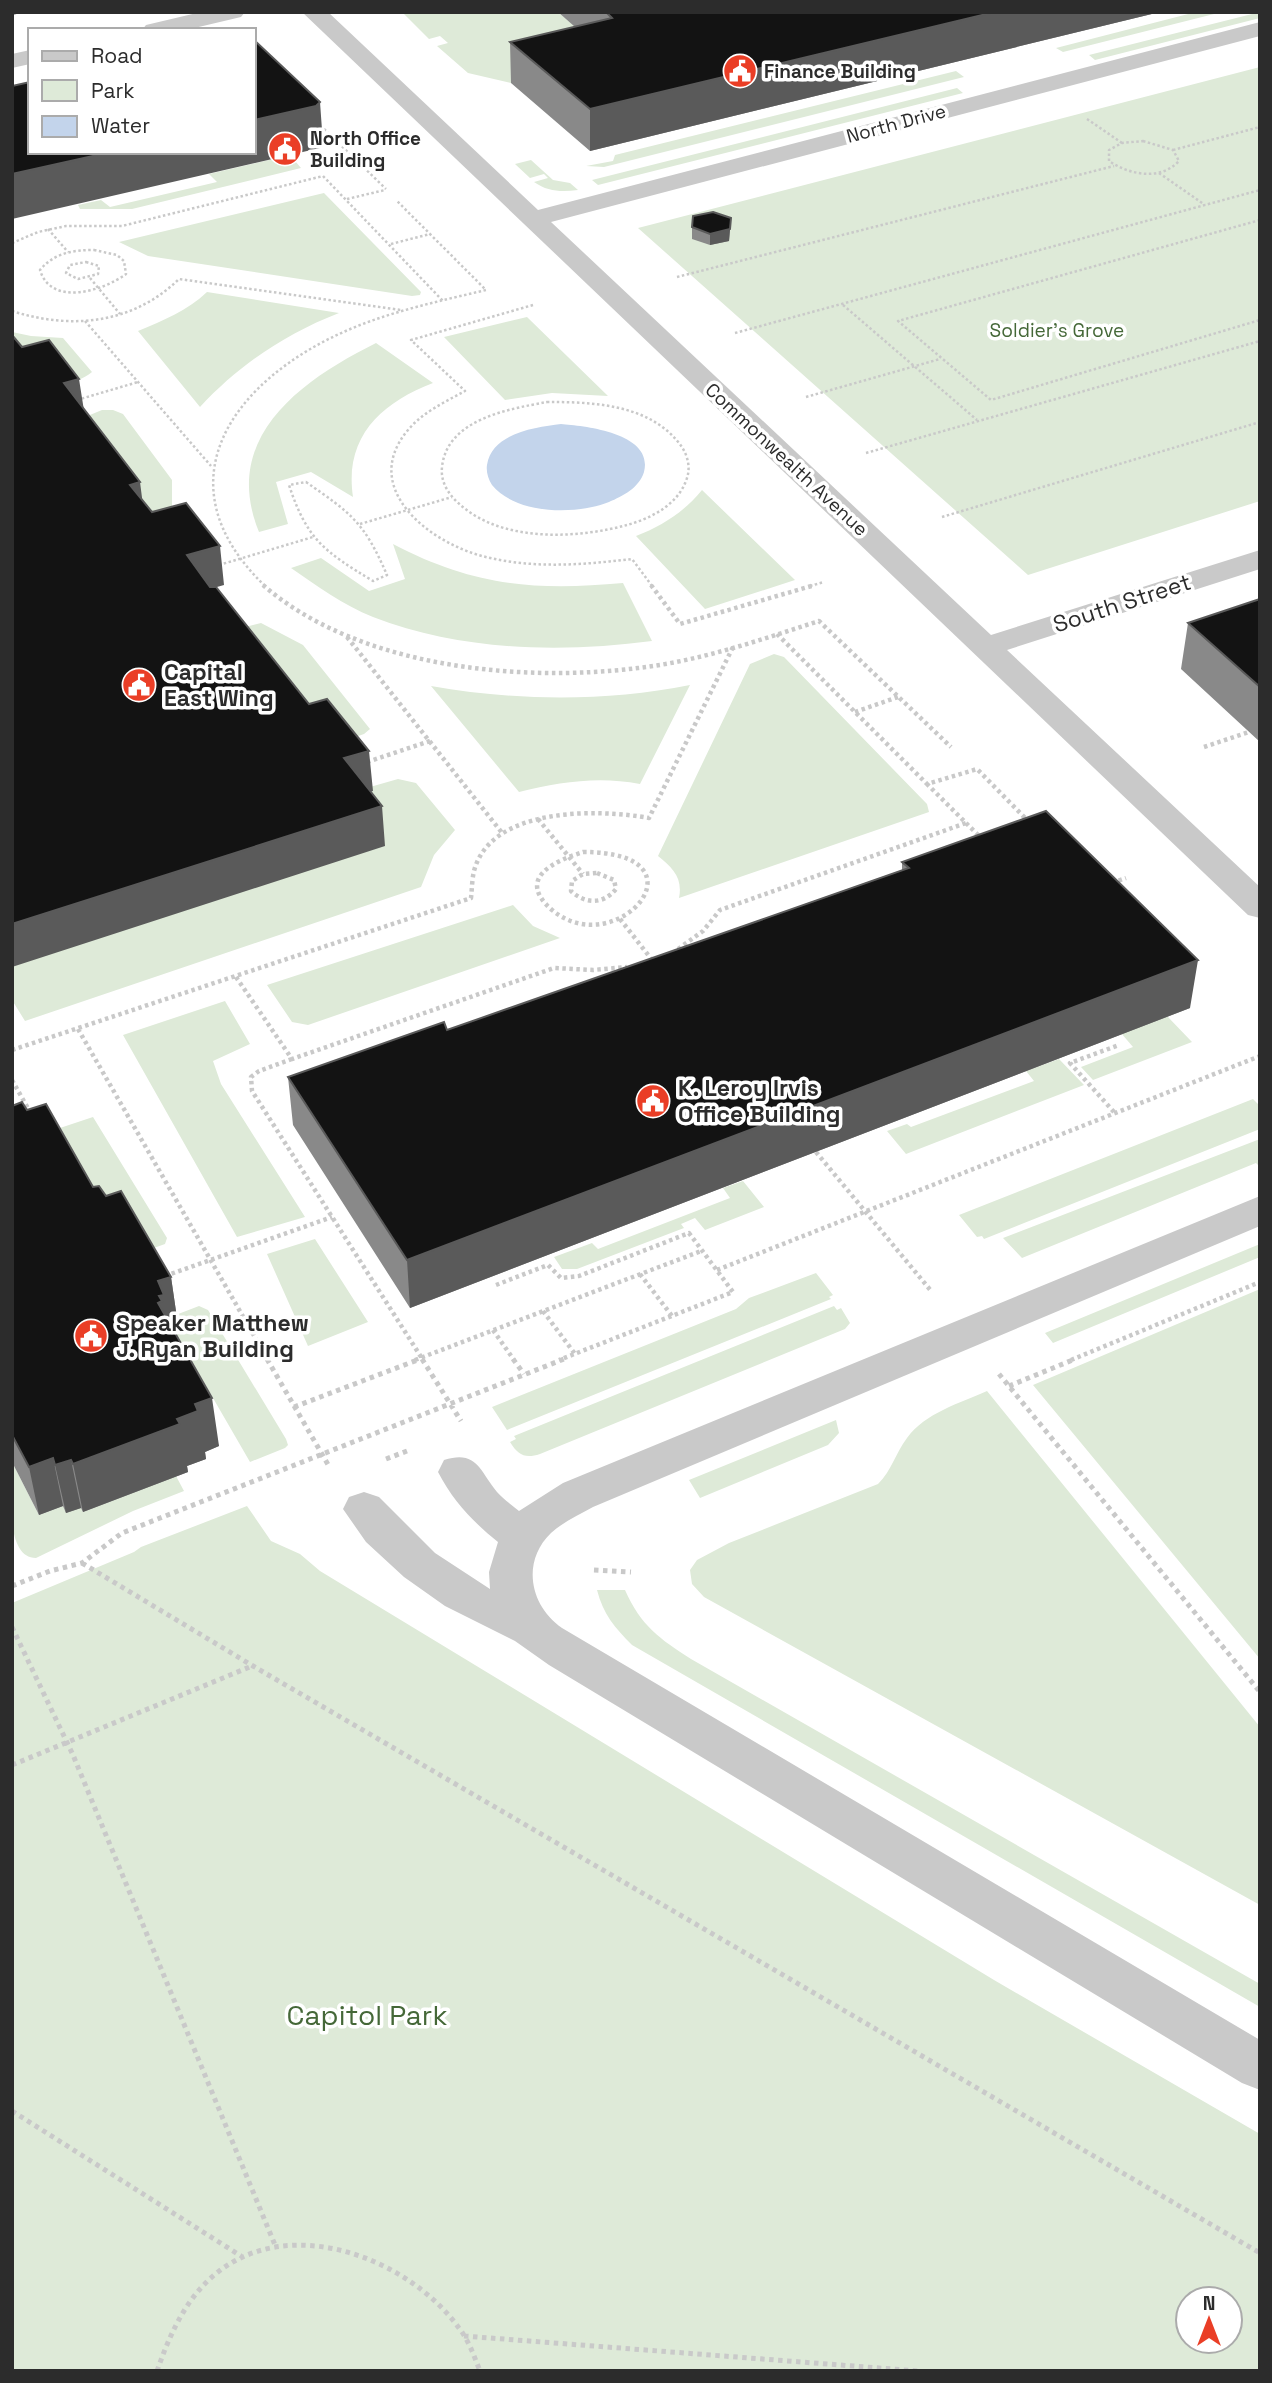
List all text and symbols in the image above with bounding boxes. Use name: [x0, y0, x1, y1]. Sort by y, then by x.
legend: [28, 28, 256, 154]
text: Road: [91, 42, 143, 69]
public building icon: Finance Building: [721, 52, 759, 90]
place label: Finance Building: [764, 59, 916, 84]
text: Park: [91, 77, 135, 104]
street label: North Drive: [843, 98, 949, 149]
text: Water: [91, 112, 150, 139]
place label: North Office Building: [310, 126, 421, 173]
public building icon: North Office Building: [266, 130, 304, 168]
park label: Soldier's Grove: [990, 318, 1124, 343]
street label: Commonwealth Avenue: [700, 377, 873, 541]
street label: South Street: [1049, 567, 1195, 639]
place label: Capital East Wing: [164, 657, 274, 713]
public building icon: Capital East Wing: [120, 666, 158, 704]
place label: K. Leroy Irvis Office Building: [678, 1073, 840, 1129]
public building icon: K. Leroy Irvis Office Building: [634, 1082, 672, 1120]
place label: Speaker Matthew J. Ryan Building: [116, 1308, 309, 1364]
public building icon: Speaker Matthew J. Ryan Building: [72, 1317, 110, 1355]
park label: Capitol Park: [287, 1997, 447, 2033]
north arrow: [1174, 2285, 1244, 2355]
text: N: [1203, 2291, 1215, 2316]

